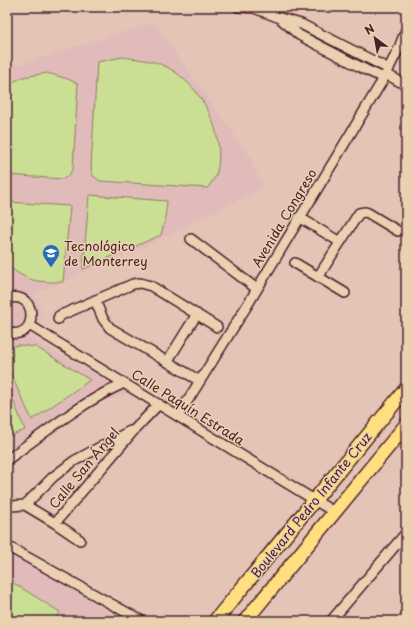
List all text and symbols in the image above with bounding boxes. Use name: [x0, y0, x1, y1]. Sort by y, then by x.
north arrow: [355, 18, 395, 58]
text: N: [361, 19, 378, 39]
street label: Avenida Congreso: [247, 165, 321, 271]
place label: Tecnológico de Monterrey: [64, 236, 148, 270]
school or university icon: Tecnológico de Monterrey: [41, 243, 61, 268]
street label: Calle Paquín Estrada: [128, 364, 249, 450]
street label: Calle San Ángel: [44, 423, 123, 512]
street label: Boulevard Pedro Infante Cruz: [246, 428, 375, 582]

